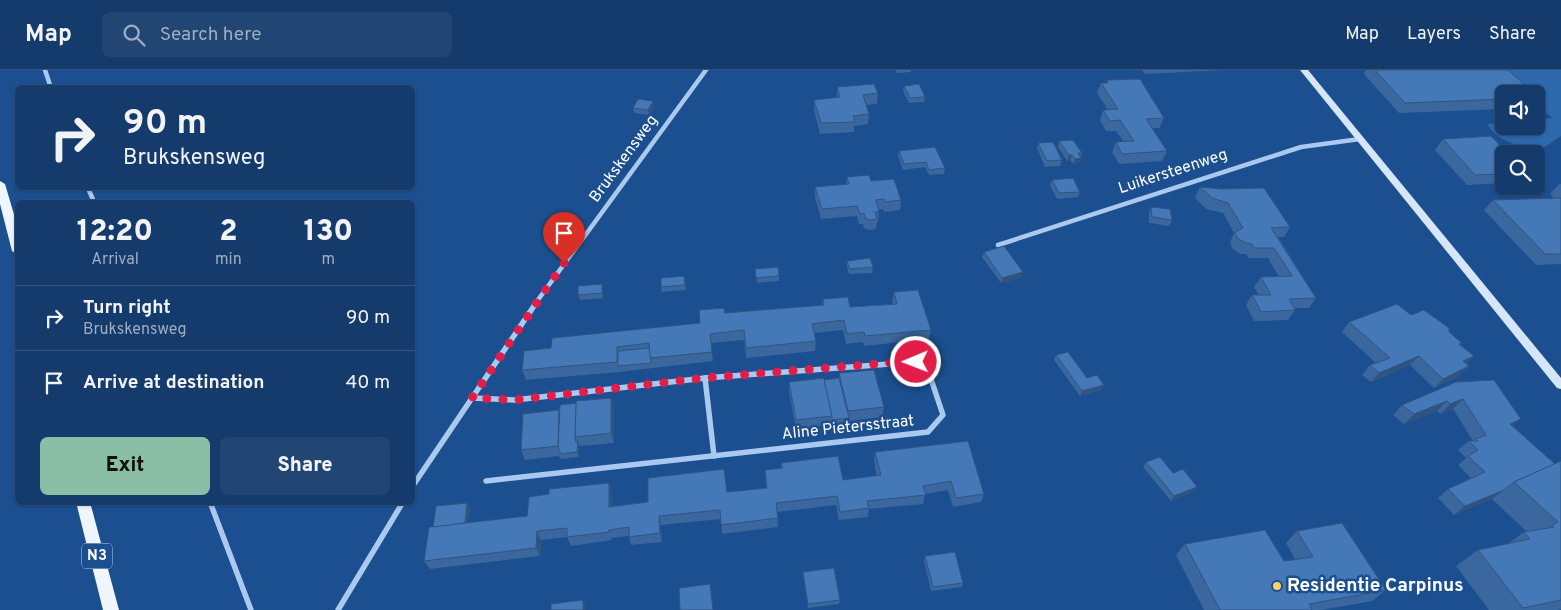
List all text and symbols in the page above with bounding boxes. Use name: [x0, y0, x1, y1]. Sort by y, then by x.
search box: [102, 12, 452, 57]
text: Map: [25, 20, 72, 50]
icon: search: [120, 21, 148, 49]
text: Search here: [160, 23, 261, 47]
text: Map: [1345, 23, 1379, 46]
text: Layers: [1407, 23, 1461, 46]
text: Share: [1489, 23, 1536, 46]
map controls: [1495, 85, 1545, 195]
button: sound: [1495, 85, 1545, 135]
text: 90 m: [123, 102, 207, 146]
icon: right: [40, 105, 105, 170]
street label: Brukskensweg: [585, 111, 663, 207]
text: Brukskensweg: [123, 145, 265, 172]
street label: Luikersteenweg: [1116, 145, 1230, 199]
button: search: [1495, 145, 1545, 195]
pin: [543, 212, 585, 263]
text: 12:20: [77, 214, 153, 251]
text: 2: [219, 214, 238, 251]
text: 130: [304, 214, 353, 251]
icon: arrive: [550, 219, 578, 247]
text: Arrival: [91, 250, 139, 270]
text: min: [215, 250, 242, 270]
text: m: [322, 250, 335, 270]
text: Turn right: [83, 296, 171, 320]
icon: right: [40, 304, 68, 332]
text: 90 m: [346, 306, 390, 330]
text: Brukskensweg: [83, 320, 187, 340]
position arrow: [889, 335, 941, 387]
icon: arrive: [40, 369, 68, 397]
text: Arrive at destination: [83, 371, 264, 395]
text: 40 m: [345, 371, 390, 395]
street label: Aline Pietersstraat: [781, 411, 915, 445]
button: Exit: [40, 437, 210, 495]
button: Share: [220, 437, 390, 495]
road number: N3: [82, 544, 112, 568]
place label: Residentie Carpinus: [1287, 574, 1464, 598]
marker: Residentie Carpinus: [1271, 580, 1283, 592]

